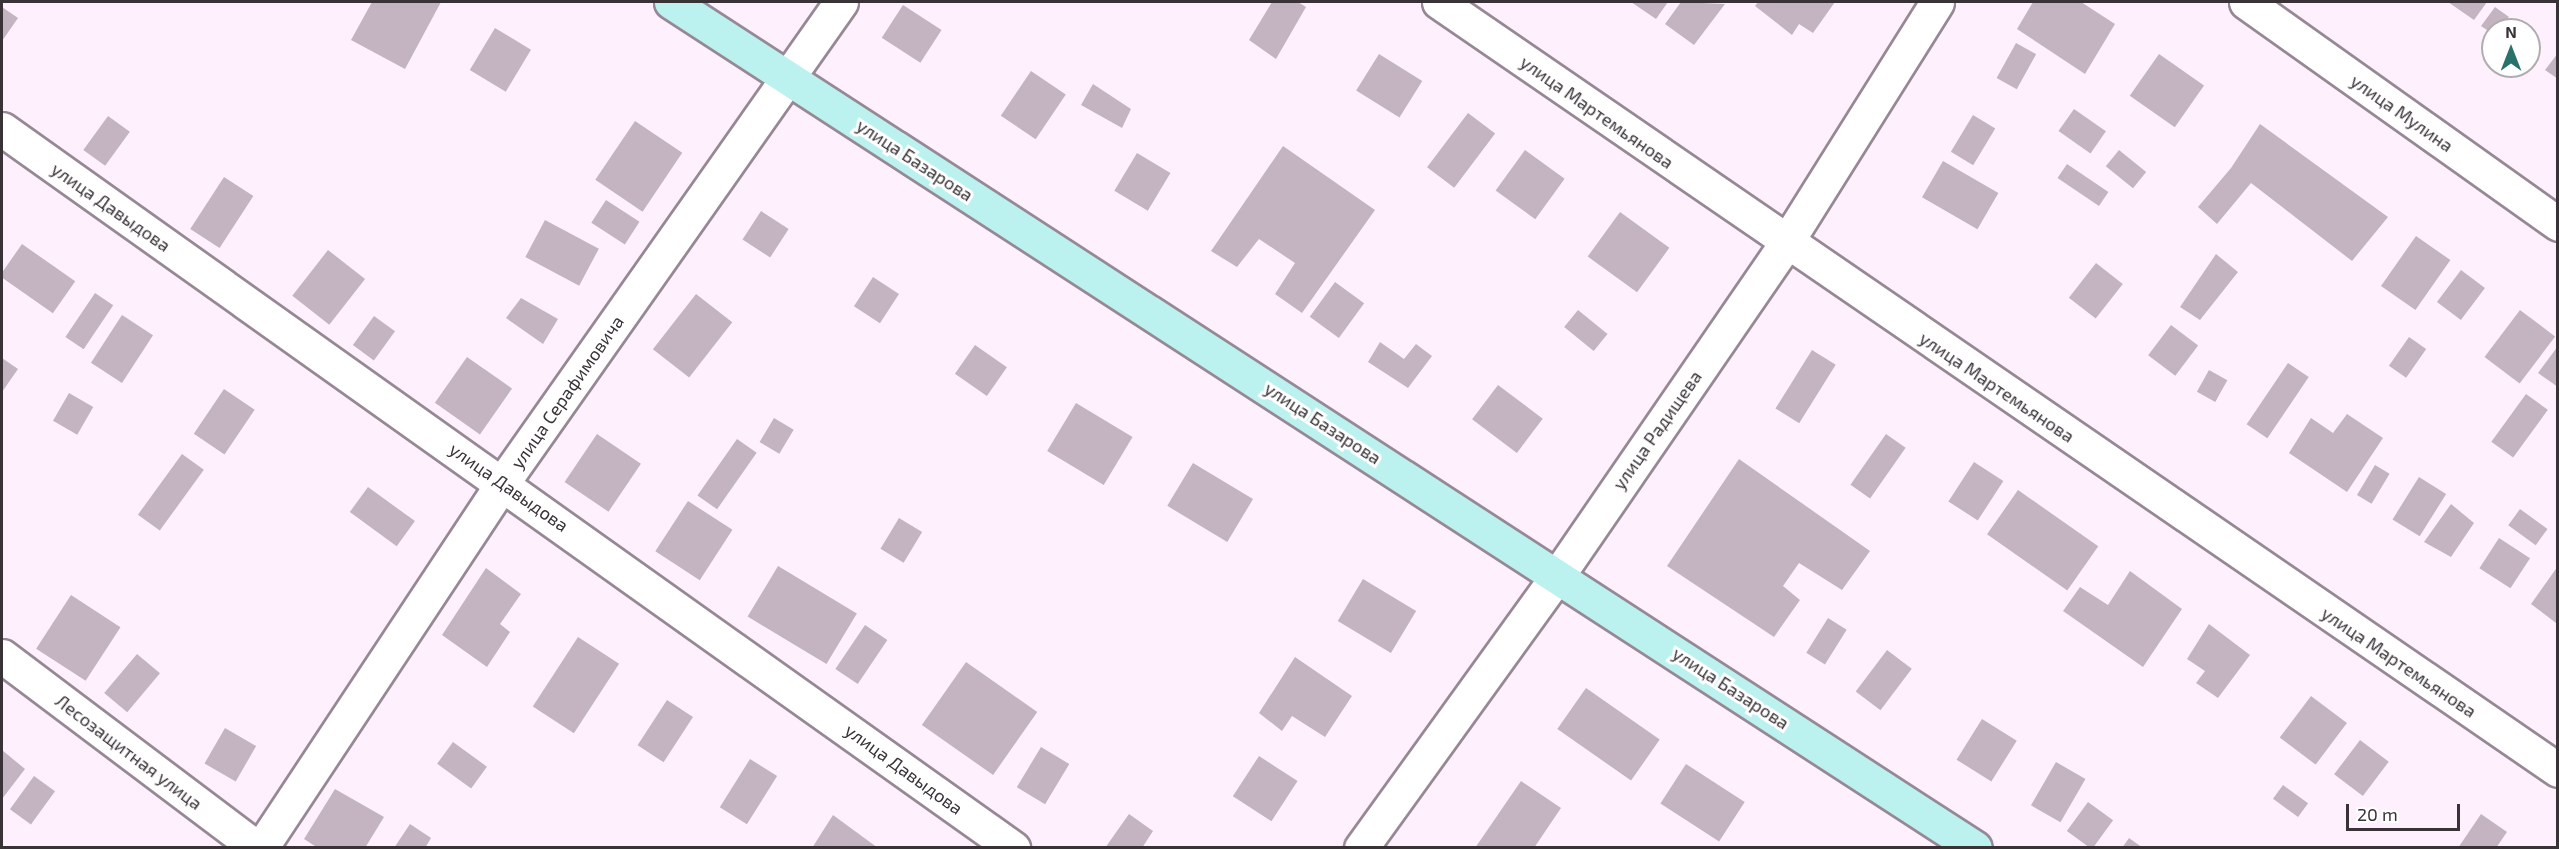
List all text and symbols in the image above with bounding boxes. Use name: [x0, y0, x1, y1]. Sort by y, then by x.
north arrow: [2481, 18, 2541, 78]
text: N: [2505, 22, 2517, 41]
street label: улица Мартемьянова: [1516, 51, 1678, 173]
street label: улица Мулина: [2347, 70, 2457, 156]
street label: улица Базарова: [853, 114, 977, 206]
street label: улица Давыдова: [47, 158, 175, 256]
street label: улица Серафимовича: [506, 311, 628, 473]
street label: улица Мартемьянова: [1915, 327, 2079, 447]
street label: улица Радищева: [1608, 366, 1706, 494]
street label: улица Базарова: [1261, 377, 1385, 469]
street label: улица Давыдова: [445, 438, 573, 536]
street label: улица Мартемьянова: [2317, 602, 2481, 722]
street label: улица Базарова: [1669, 642, 1793, 734]
street label: Лесозащитная улица: [51, 690, 207, 814]
street label: улица Давыдова: [841, 719, 967, 819]
scale bar: [2349, 792, 2463, 830]
text: 20 m: [2357, 803, 2398, 825]

